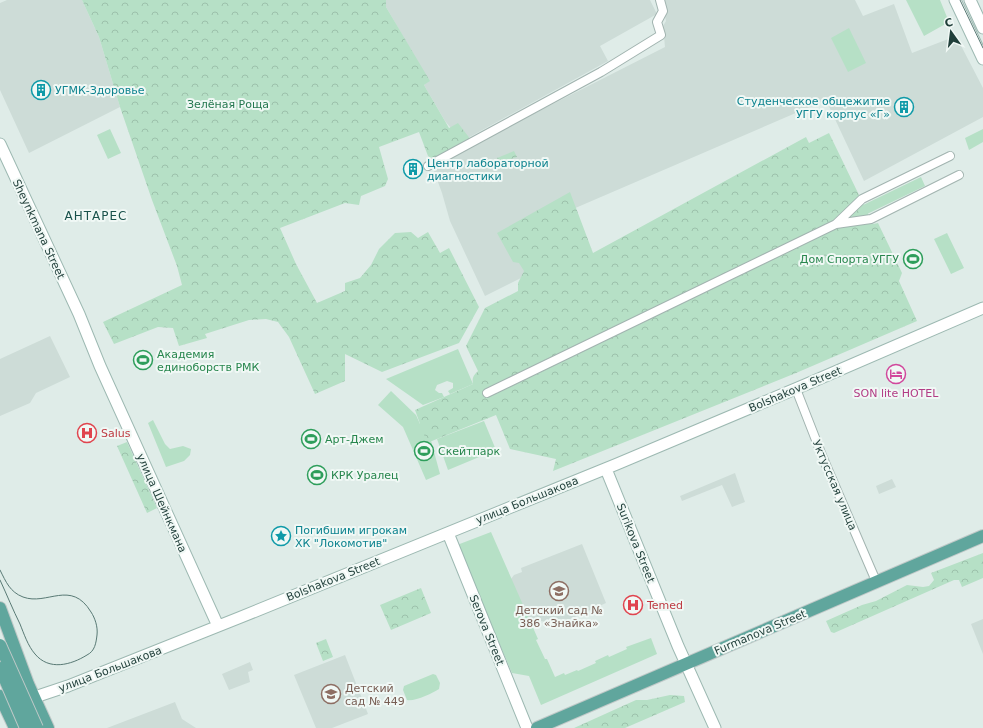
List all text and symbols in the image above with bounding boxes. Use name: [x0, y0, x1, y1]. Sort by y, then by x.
north arrow: [931, 12, 971, 52]
text: С: [943, 15, 954, 30]
building icon: УГМК-Здоровье: [30, 79, 52, 101]
place label: УГМК-Здоровье: [55, 84, 145, 97]
place label: Студенческое общежитие УГГУ корпус «Г»: [737, 95, 890, 121]
building icon: Студенческое общежитие УГГУ корпус «Г»: [893, 96, 915, 118]
park label: Зелёная Роща: [187, 98, 269, 111]
place label: Центр лабораторной диагностики: [427, 157, 549, 183]
building icon: Центр лабораторной диагностики: [402, 158, 424, 180]
street label: Sheynkmana Street: [10, 177, 68, 282]
district label: АНТАРЕС: [65, 209, 127, 223]
sports icon: Дом Спорта УГГУ: [902, 248, 924, 270]
place label: Дом Спорта УГГУ: [800, 253, 899, 266]
place label: Академия единоборств РМК: [157, 348, 259, 374]
sports icon: Академия единоборств РМК: [132, 349, 154, 371]
hotel icon: SON lite HOTEL: [885, 363, 907, 385]
street label: Bolshakova Street: [747, 364, 844, 415]
place label: SON lite HOTEL: [854, 387, 939, 400]
hospital icon: Salus: [76, 422, 98, 444]
place label: Salus: [101, 427, 131, 440]
sports icon: Арт-Джем: [300, 428, 322, 450]
place label: Арт-Джем: [325, 433, 383, 446]
street label: Уктусская улица: [810, 438, 859, 532]
sports icon: Скейтпарк: [413, 440, 435, 462]
place label: Скейтпарк: [438, 445, 501, 458]
street label: улица Шейнкмана: [134, 452, 189, 555]
sports icon: КРК Уралец: [306, 464, 328, 486]
place label: КРК Уралец: [331, 469, 398, 482]
street label: улица Большакова: [474, 474, 580, 527]
street label: Surikova Street: [614, 502, 658, 585]
place label: Погибшим игрокам ХК "Локомотив": [295, 524, 407, 550]
place icon: Погибшим игрокам ХК "Локомотив": [270, 525, 292, 547]
street label: Bolshakova Street: [285, 555, 382, 604]
school or university icon: Детский сад № 386 «Знайка»: [548, 580, 570, 602]
street label: Serova Street: [466, 593, 507, 668]
hospital icon: Temed: [622, 594, 644, 616]
place label: Temed: [646, 599, 683, 612]
place label: Детский сад № 386 «Знайка»: [515, 604, 603, 630]
street label: Furmanova Street: [712, 607, 809, 658]
street label: улица Большакова: [57, 644, 164, 695]
place label: Детский сад № 449: [345, 682, 405, 708]
school or university icon: Детский сад № 449: [320, 683, 342, 705]

